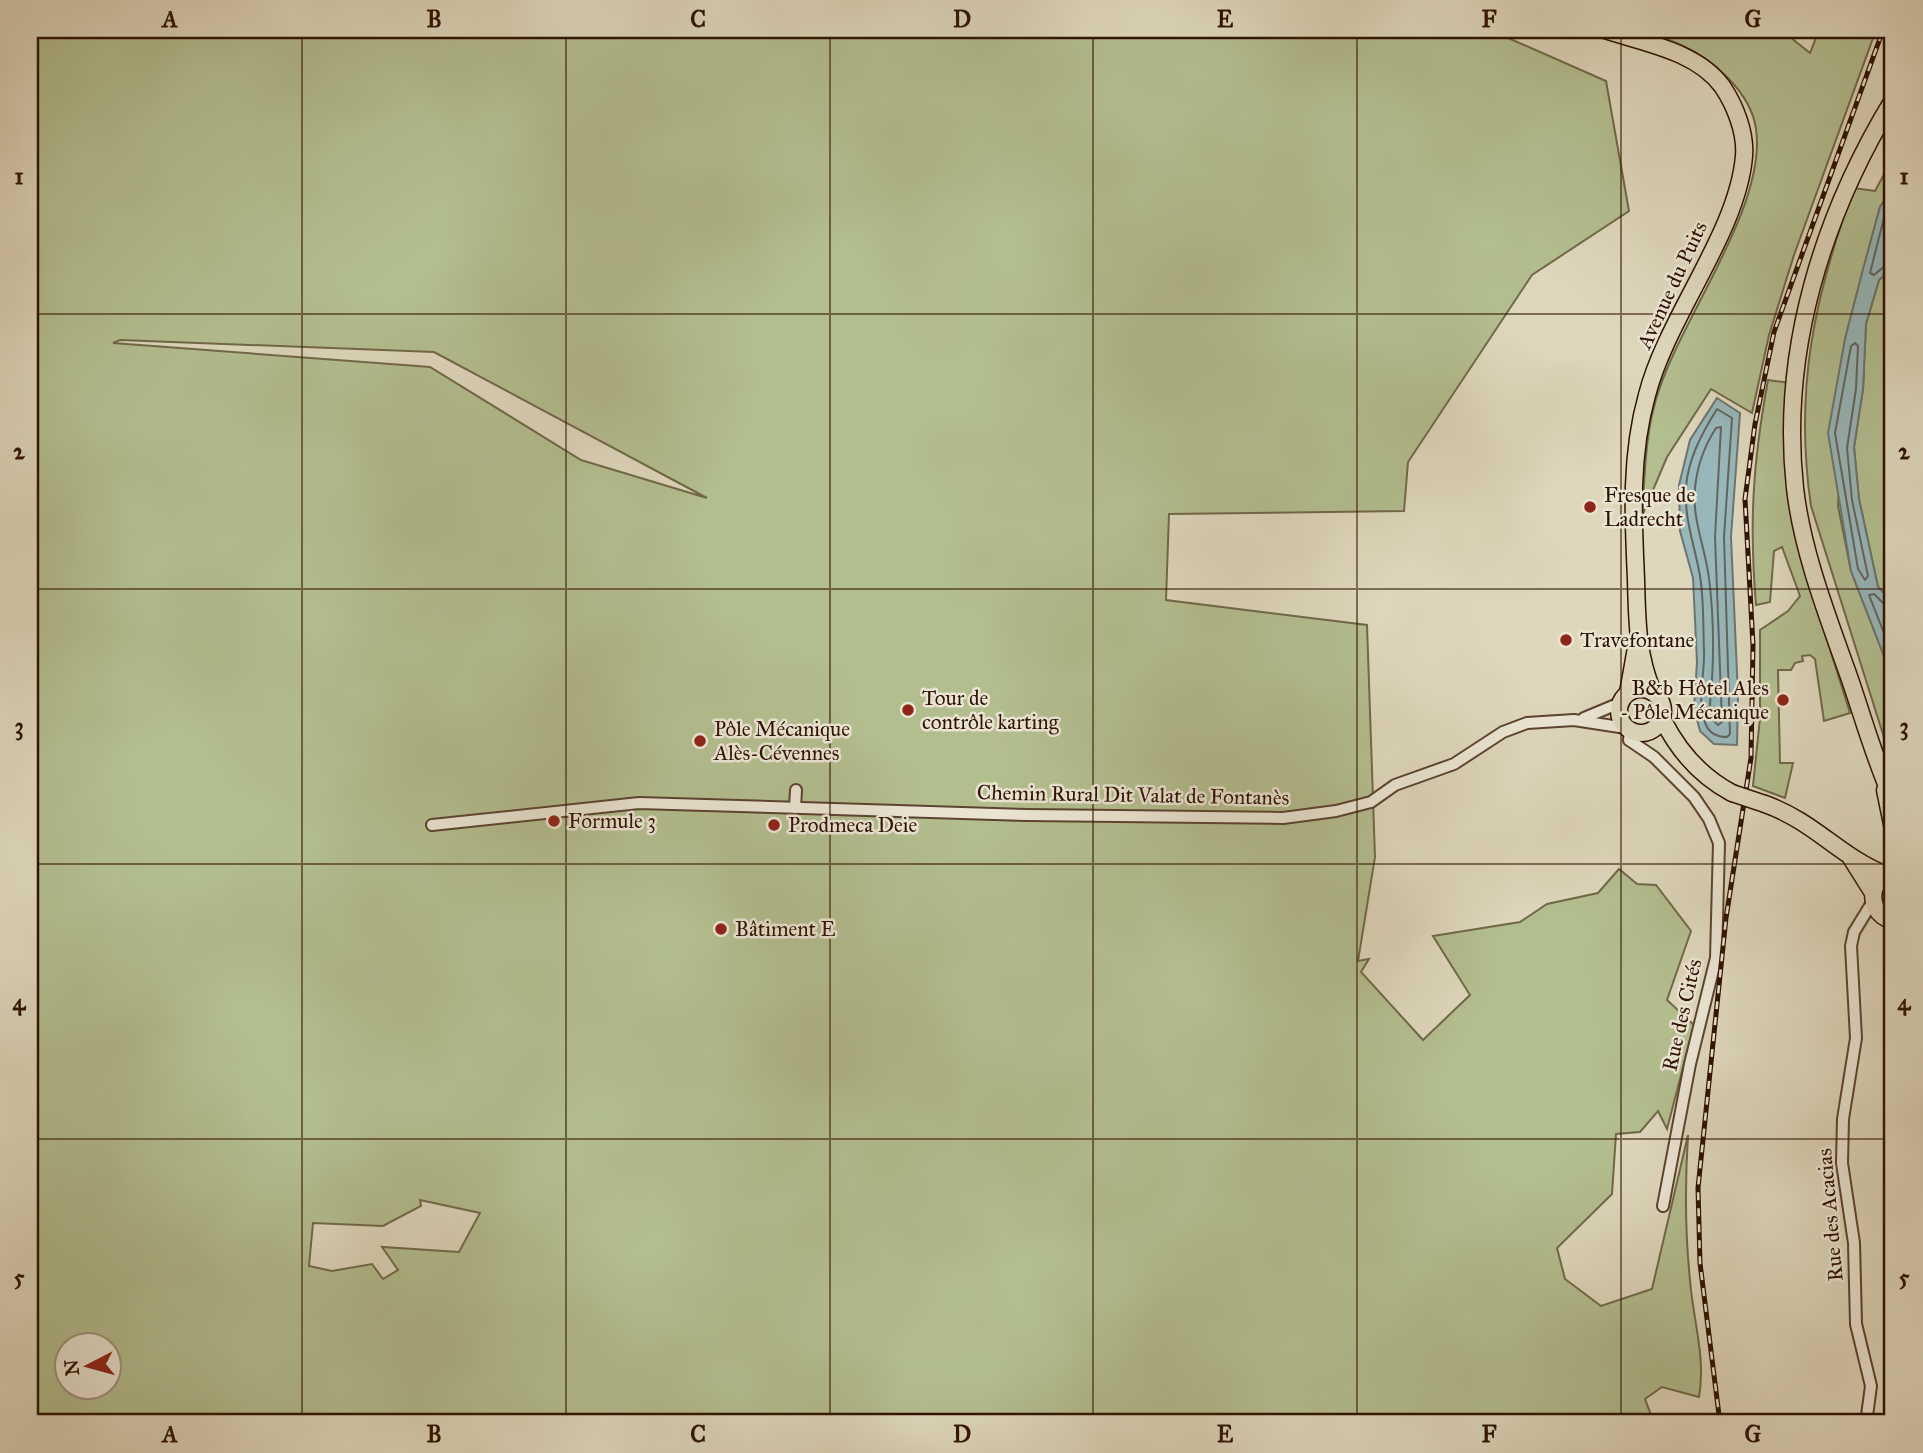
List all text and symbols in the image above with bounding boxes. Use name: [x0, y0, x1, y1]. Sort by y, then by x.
text: A: [160, 5, 178, 33]
text: B: [426, 5, 442, 33]
text: C: [690, 5, 706, 33]
text: D: [953, 5, 971, 33]
text: E: [1217, 5, 1234, 33]
text: F: [1481, 5, 1497, 33]
text: G: [1745, 5, 1762, 33]
text: 1: [14, 162, 24, 190]
text: 1: [1899, 162, 1909, 190]
street label: Avenue du Puits: [1631, 217, 1713, 354]
text: 2: [13, 437, 25, 465]
text: 2: [1898, 437, 1910, 465]
place label: Fresque de Ladrecht: [1604, 482, 1695, 532]
marker: Fresque de Ladrecht: [1582, 499, 1598, 515]
place label: Travefontane: [1580, 627, 1695, 653]
marker: Travefontane: [1558, 632, 1574, 648]
place label: B&b Hôtel Ales - Pôle Mécanique: [1620, 675, 1769, 725]
place label: Tour de contrôle karting: [922, 685, 1059, 735]
marker: B&b Hôtel Ales - Pôle Mécanique: [1775, 692, 1791, 708]
marker: Tour de contrôle karting: [900, 702, 916, 718]
text: 3: [14, 712, 24, 741]
text: 3: [1899, 712, 1909, 741]
place label: Pôle Mécanique Alès-Cévennes: [713, 716, 850, 766]
marker: Pôle Mécanique Alès-Cévennes: [692, 733, 708, 749]
street label: Chemin Rural Dit Valat de Fontanès: [977, 779, 1289, 811]
place label: Formule 3: [568, 808, 656, 834]
place label: Prodmeca Deie: [788, 812, 918, 838]
marker: Formule 3: [546, 813, 562, 829]
marker: Prodmeca Deie: [766, 817, 782, 833]
place label: Bâtiment E: [735, 916, 836, 942]
marker: Bâtiment E: [713, 921, 729, 937]
street label: Rue des Cités: [1656, 956, 1708, 1074]
text: 4: [13, 988, 27, 1016]
text: 4: [1898, 988, 1912, 1016]
street label: Rue des Acacias: [1811, 1147, 1849, 1283]
text: 5: [14, 1263, 25, 1291]
text: 5: [1899, 1263, 1910, 1291]
north arrow: [52, 1330, 122, 1400]
text: N: [59, 1359, 84, 1377]
text: A: [160, 1420, 178, 1448]
text: B: [426, 1420, 442, 1448]
text: C: [690, 1420, 706, 1448]
text: D: [953, 1420, 971, 1448]
text: E: [1217, 1420, 1234, 1448]
text: F: [1481, 1420, 1497, 1448]
text: G: [1745, 1420, 1762, 1448]

